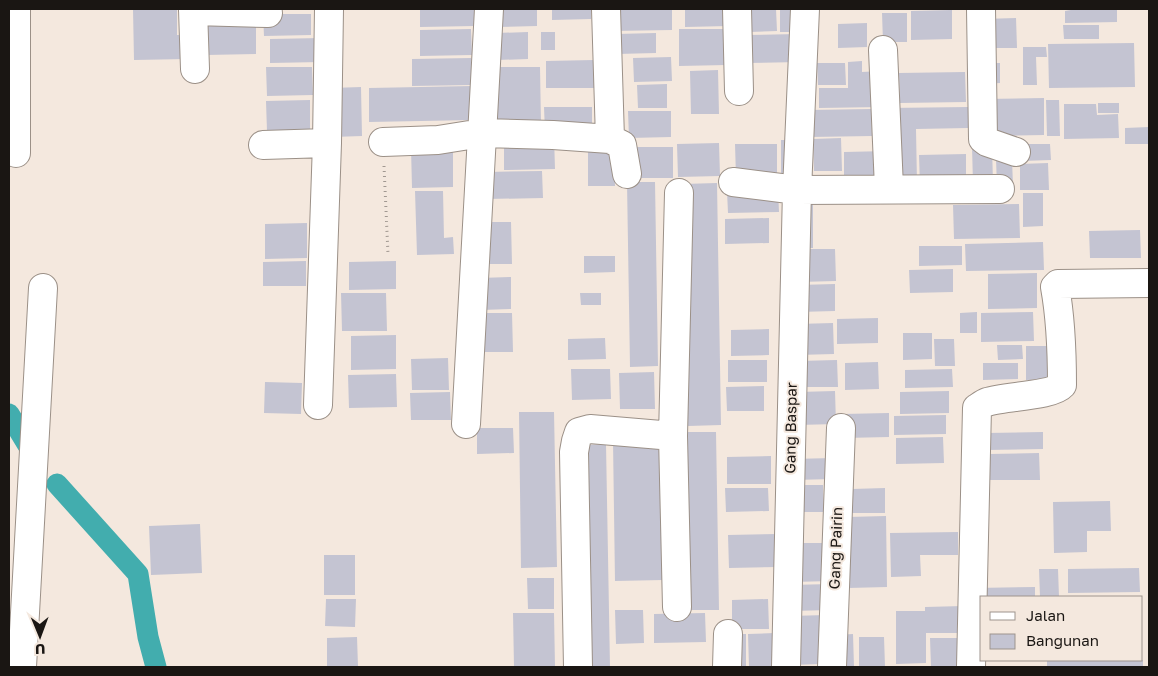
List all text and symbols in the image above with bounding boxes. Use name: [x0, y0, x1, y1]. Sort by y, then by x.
street label: Gang Baspar: [780, 382, 800, 474]
street label: Gang Pairin: [825, 506, 845, 590]
legend: [980, 596, 1143, 661]
text: Jalan: [1026, 606, 1065, 624]
north arrow: [15, 611, 65, 661]
text: Bangunan: [1026, 631, 1099, 649]
text: U: [35, 641, 46, 658]

